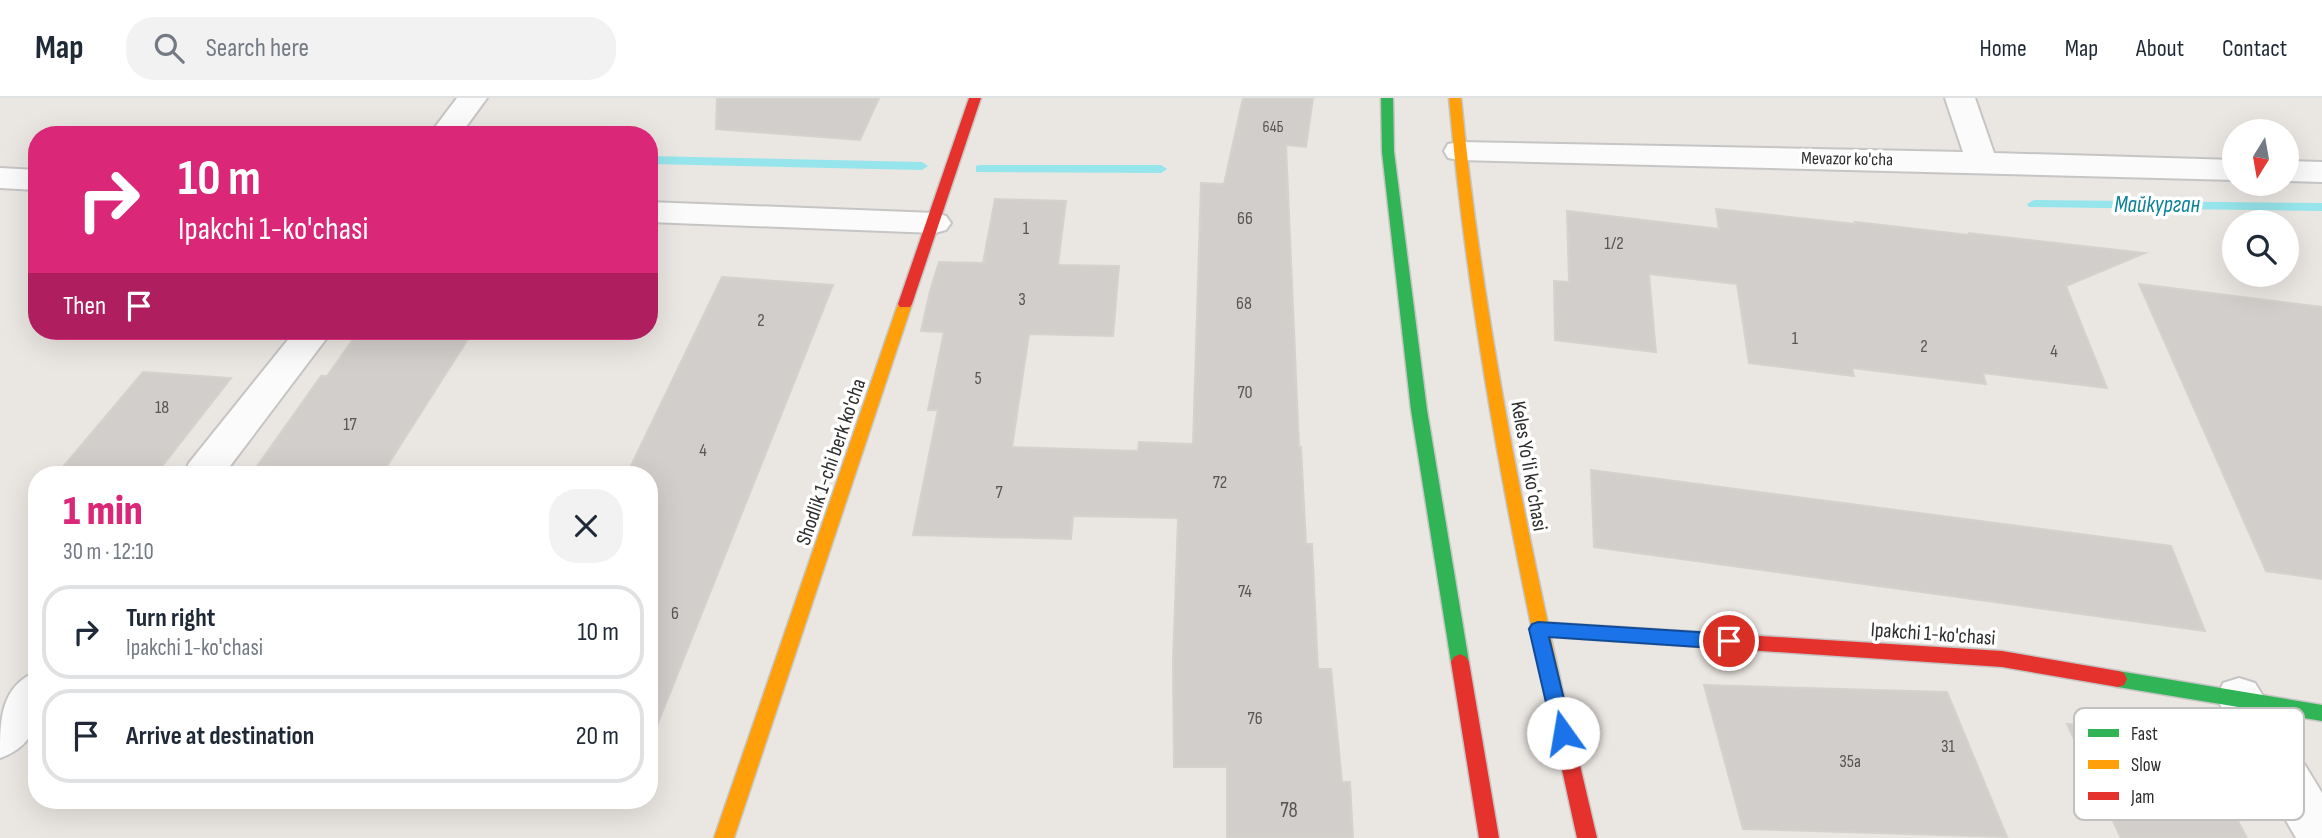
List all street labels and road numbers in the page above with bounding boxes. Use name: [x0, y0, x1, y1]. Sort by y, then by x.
street label: Mevazor ko'cha: [1801, 148, 1893, 170]
street label: Shodlik 1-chi berk ko'cha: [791, 375, 871, 549]
street label: Keles Yoʻli koʻchasi: [1505, 399, 1553, 533]
street label: Ipakchi 1-ko'chasi: [1870, 617, 1996, 651]

